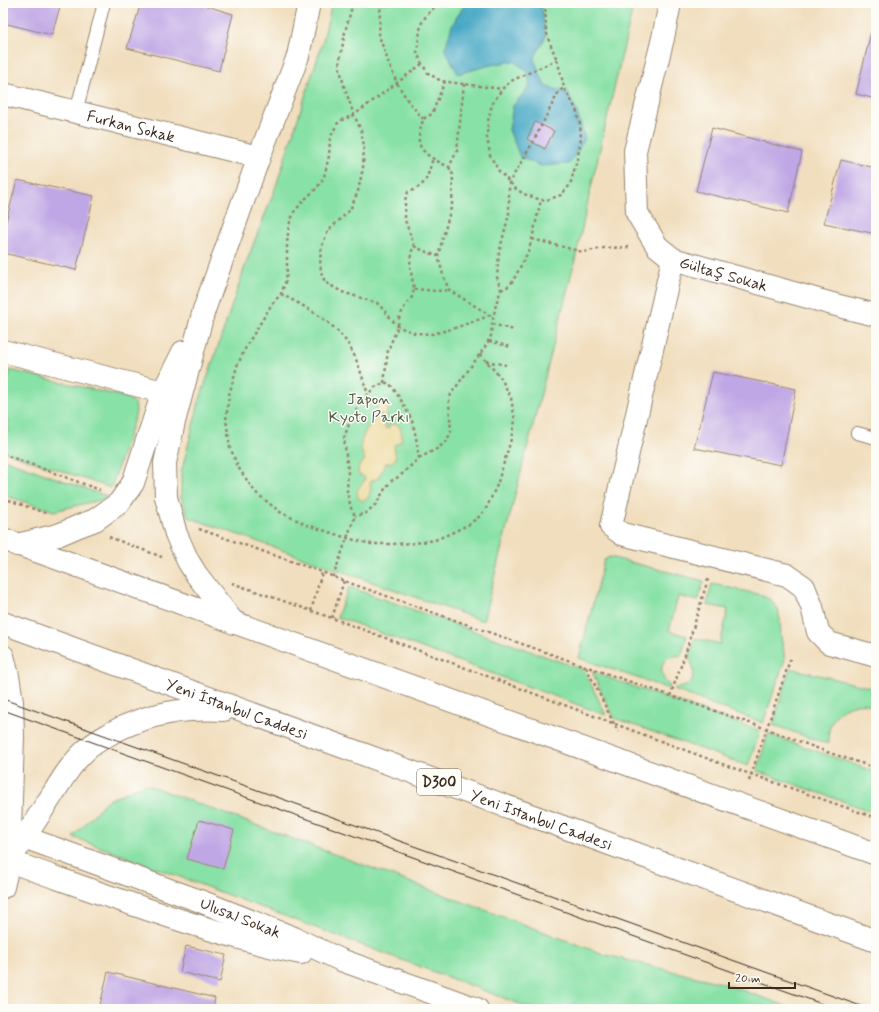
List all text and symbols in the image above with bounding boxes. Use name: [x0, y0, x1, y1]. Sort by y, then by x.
street label: Furkan Sokak: [85, 106, 177, 148]
street label: Gültaş Sokak: [677, 252, 770, 297]
park label: Japon Kyoto Parkı: [329, 389, 409, 428]
street label: Yeni İstanbul Caddesi: [162, 674, 310, 745]
road number: D300: [417, 769, 461, 795]
street label: Yeni İstanbul Caddesi: [467, 785, 615, 856]
street label: Ulusal Sokak: [197, 893, 284, 944]
scale bar: [729, 964, 795, 990]
text: 20 m: [735, 971, 761, 987]

